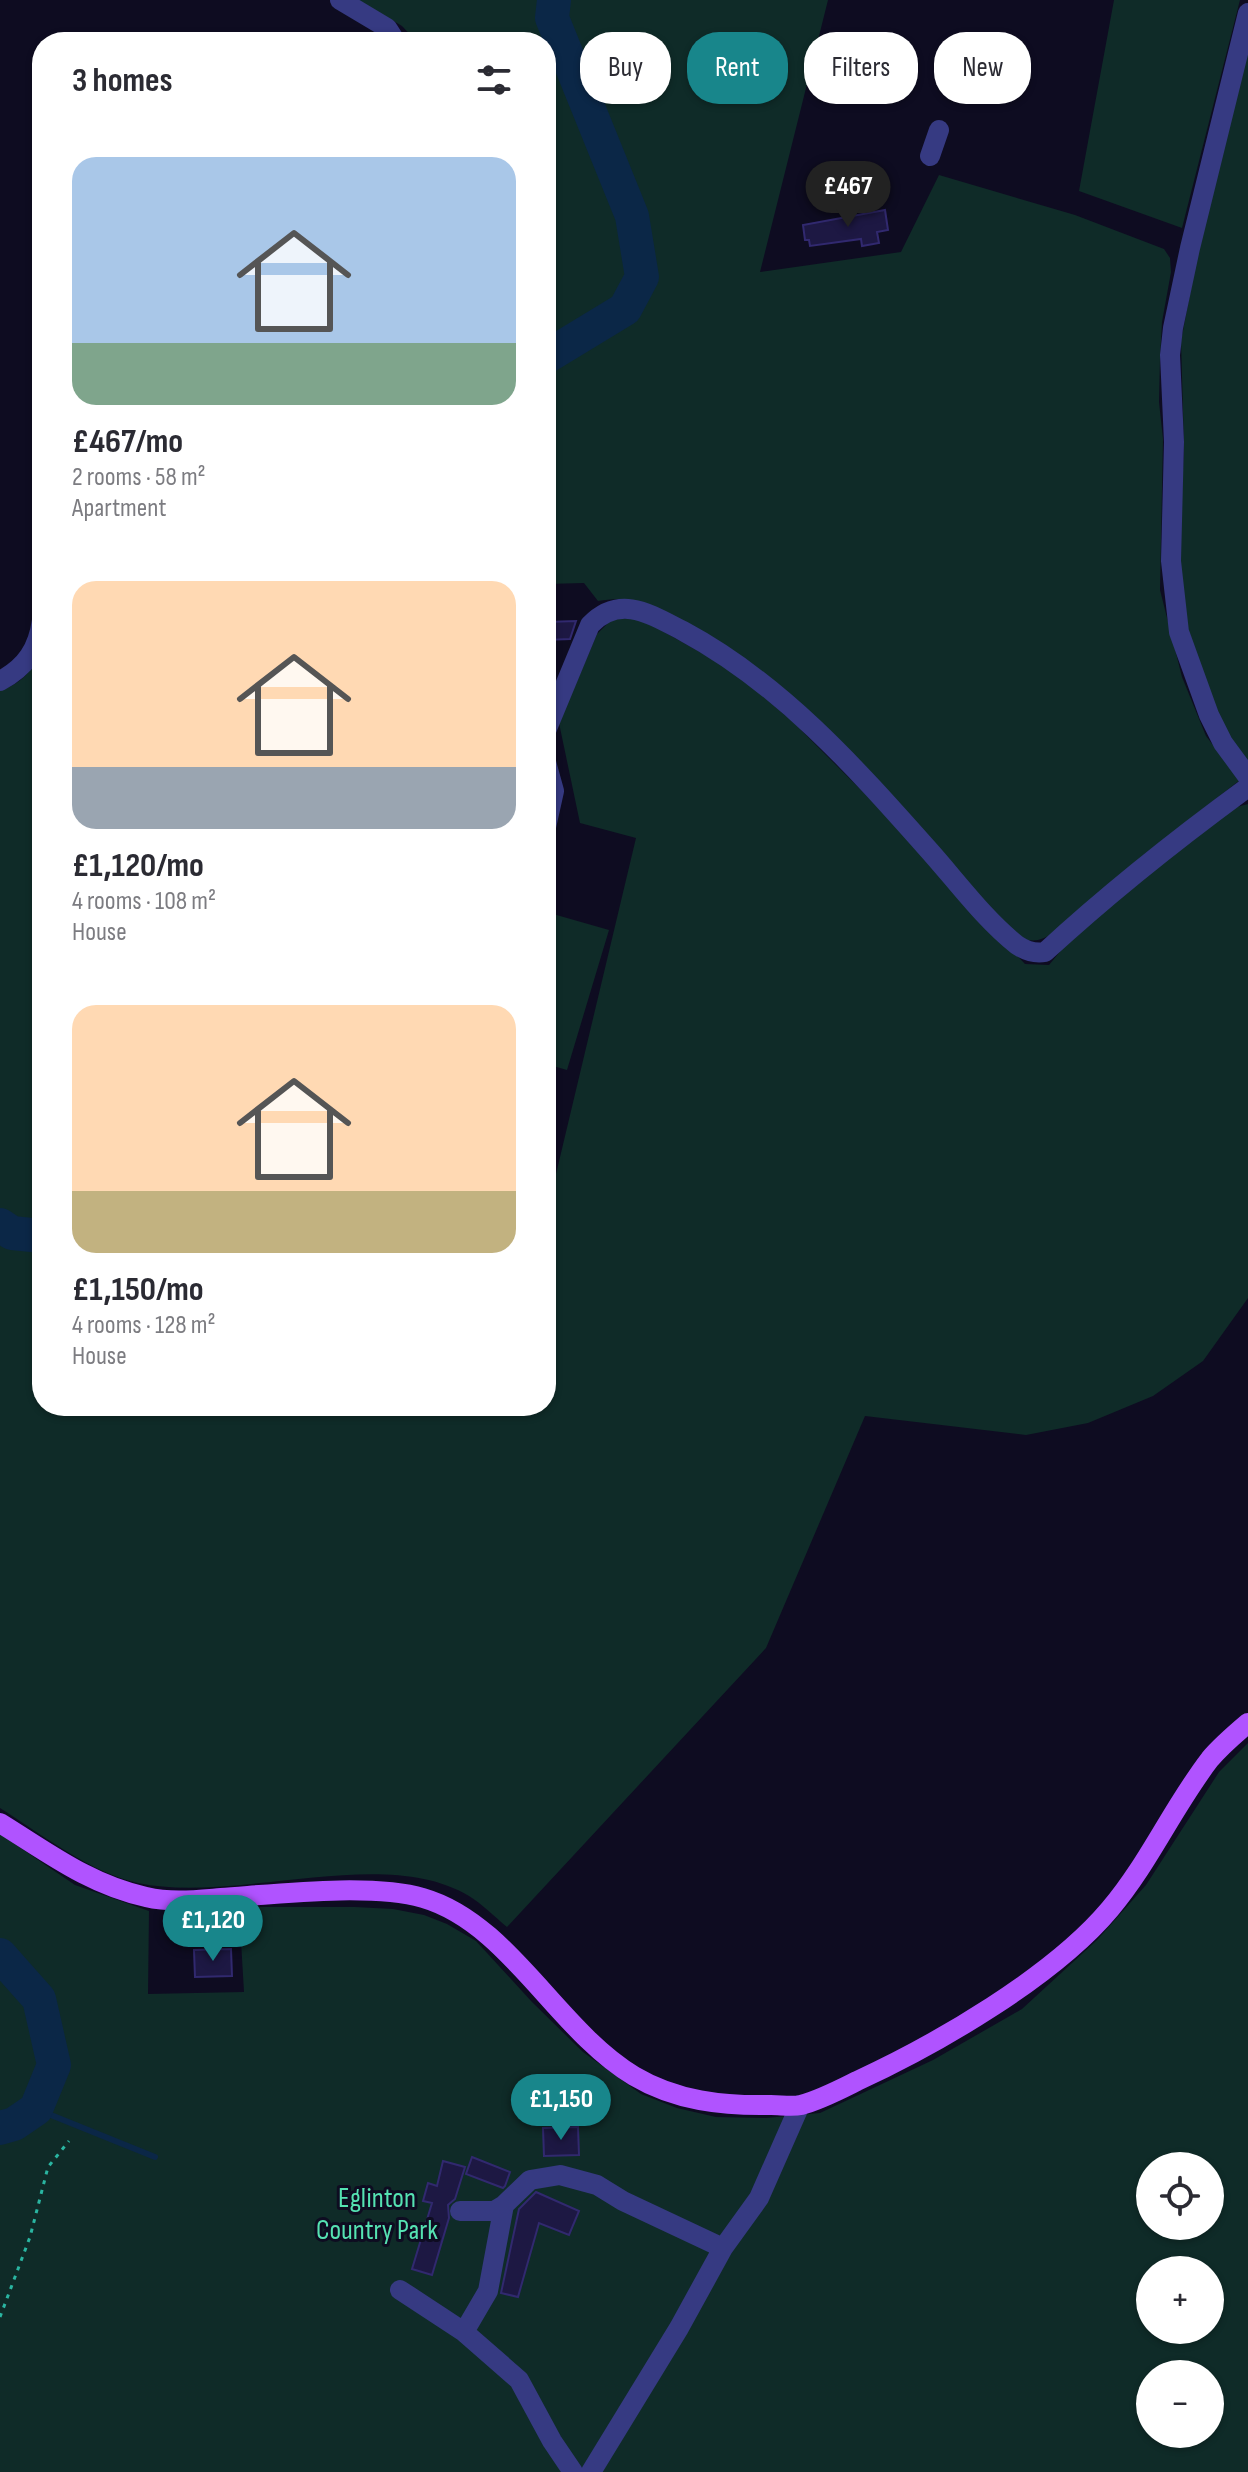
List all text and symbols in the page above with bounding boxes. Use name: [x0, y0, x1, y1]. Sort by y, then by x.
chip: Buy: [580, 32, 671, 104]
chip: Rent: [687, 32, 788, 104]
chip: Filters: [804, 32, 918, 104]
chip: New: [934, 32, 1031, 104]
icon: filters: [472, 58, 516, 102]
text: 3 homes: [72, 60, 173, 101]
pin: £467: [801, 161, 895, 229]
text: £467: [824, 171, 872, 202]
icon: home: [222, 209, 366, 353]
text: £467/mo: [72, 421, 183, 462]
text: 2 rooms · 58 m²: [72, 462, 206, 493]
text: Apartment: [72, 493, 166, 524]
icon: home: [222, 633, 366, 777]
text: £1,120/mo: [72, 845, 204, 886]
text: 4 rooms · 108 m²: [72, 886, 216, 917]
text: House: [72, 917, 127, 948]
icon: home: [222, 1057, 366, 1201]
text: £1,150/mo: [72, 1269, 204, 1310]
text: 4 rooms · 128 m²: [72, 1310, 216, 1341]
text: House: [72, 1341, 127, 1372]
pin: £1,120: [148, 1895, 278, 1963]
text: £1,120: [181, 1905, 245, 1936]
pin: £1,150: [496, 2074, 626, 2142]
text: £1,150: [529, 2084, 593, 2115]
map controls: [1136, 2152, 1224, 2448]
button: locate: [1136, 2152, 1224, 2240]
park label: Eglinton Country Park: [316, 2182, 438, 2247]
button: +: [1136, 2256, 1224, 2344]
button: −: [1136, 2360, 1224, 2448]

